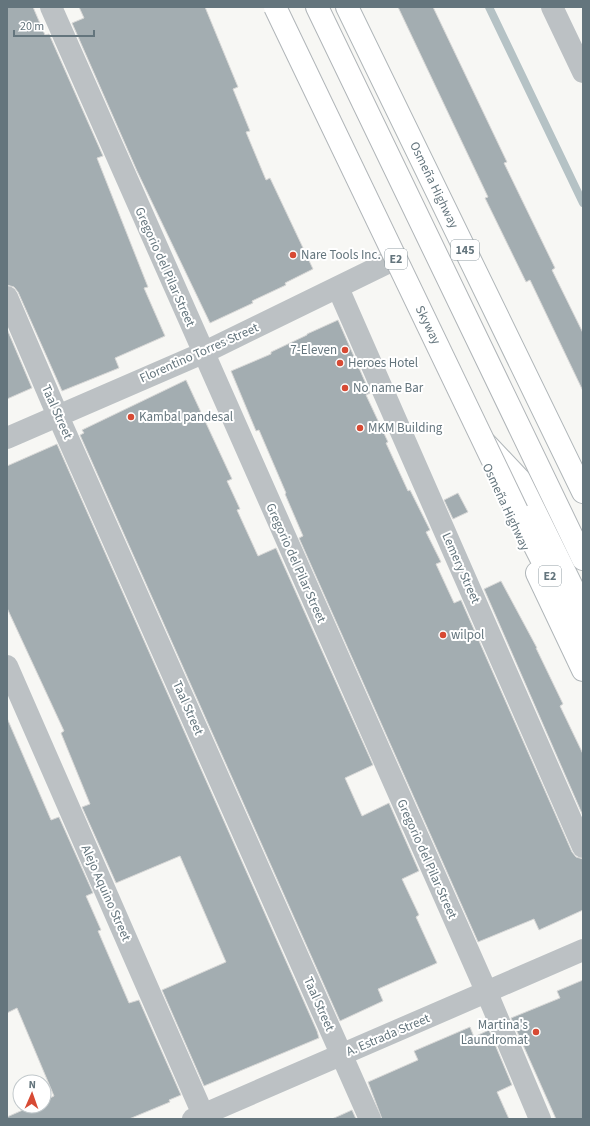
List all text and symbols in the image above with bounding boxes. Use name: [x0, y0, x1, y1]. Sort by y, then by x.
scale bar: [14, 12, 94, 38]
text: 20 m: [20, 18, 44, 35]
street label: Osmeña Highway: [405, 138, 463, 232]
street label: Gregorio del Pilar Street: [131, 204, 200, 330]
road number: 145: [451, 240, 479, 260]
place label: Nare Tools Inc.: [301, 246, 381, 264]
road number: E2: [385, 249, 407, 269]
marker: Nare Tools Inc.: [288, 250, 298, 260]
street label: Skyway: [411, 302, 445, 348]
street label: Florentino Torres Street: [137, 318, 262, 387]
place label: 7-Eleven: [290, 341, 337, 359]
marker: 7-Eleven: [340, 345, 350, 355]
place label: Heroes Hotel: [348, 354, 418, 372]
marker: Heroes Hotel: [335, 358, 345, 368]
place label: No name Bar: [353, 379, 424, 397]
street label: Taal Street: [37, 382, 77, 443]
marker: No name Bar: [340, 383, 350, 393]
place label: Kambal pandesal: [139, 408, 233, 426]
marker: Kambal pandesal: [126, 412, 136, 422]
place label: MKM Building: [368, 419, 443, 437]
marker: MKM Building: [355, 423, 365, 433]
street label: Osmeña Highway: [478, 460, 534, 554]
street label: Gregorio del Pilar Street: [262, 500, 331, 626]
street label: Lemery Street: [437, 530, 485, 607]
road number: E2: [539, 566, 561, 586]
place label: wilpol: [451, 626, 484, 644]
marker: wilpol: [438, 630, 448, 640]
street label: Taal Street: [168, 678, 208, 739]
street label: Gregorio del Pilar Street: [393, 796, 462, 922]
street label: Alejo Aquino Street: [77, 842, 136, 945]
street label: Taal Street: [299, 974, 339, 1035]
street label: A. Estrada Street: [344, 1009, 433, 1061]
place label: Martina's Laundromat: [461, 1016, 529, 1049]
marker: Martina's Laundromat: [531, 1027, 541, 1037]
north arrow: [12, 1074, 52, 1114]
text: N: [28, 1077, 36, 1092]

